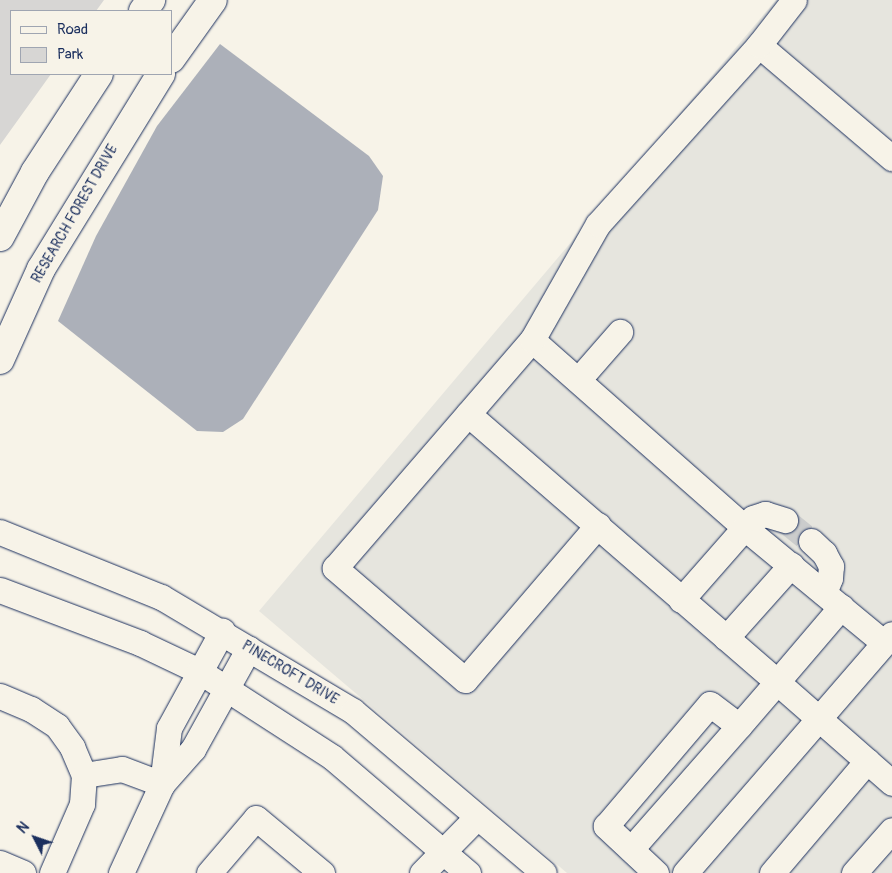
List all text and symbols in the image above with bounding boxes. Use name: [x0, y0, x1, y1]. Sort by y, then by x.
legend: [10, 10, 172, 75]
text: Road: [57, 20, 88, 39]
text: Park: [57, 45, 83, 64]
street label: RESEARCH FOREST DRIVE: [29, 142, 121, 286]
street label: PINECROFT DRIVE: [239, 638, 341, 708]
north arrow: [10, 813, 60, 863]
text: N: [14, 819, 33, 837]

